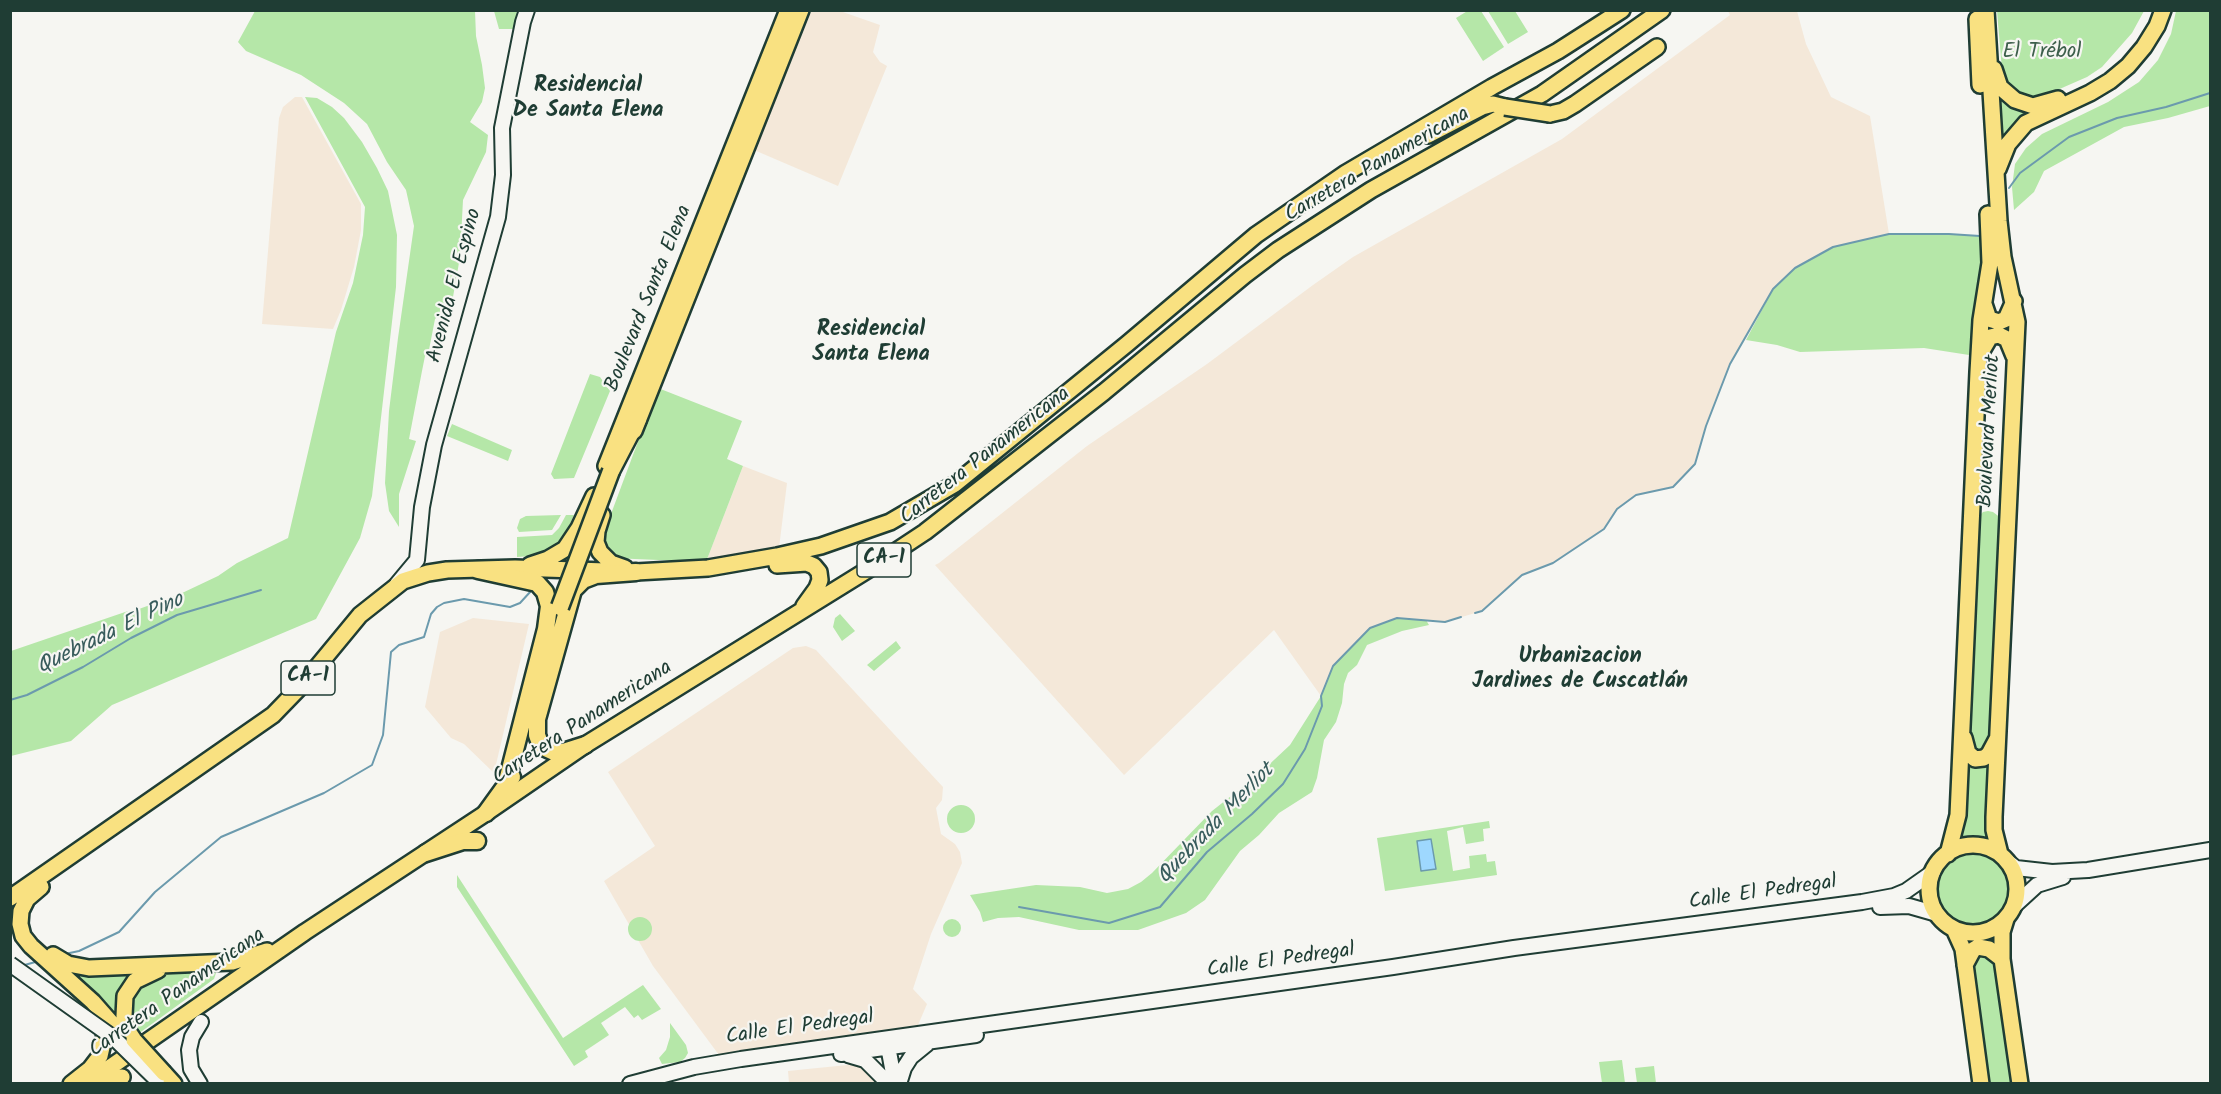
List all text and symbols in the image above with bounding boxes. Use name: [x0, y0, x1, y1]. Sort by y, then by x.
park label: El Trébol: [2003, 40, 2081, 66]
district label: Residencial De Santa Elena: [512, 74, 664, 125]
street label: Carretera Panamericana: [1281, 103, 1475, 229]
street label: Boulevard Santa Elena: [601, 202, 699, 396]
street label: Avenida El Espino: [423, 206, 489, 366]
district label: Residencial Santa Elena: [812, 318, 930, 370]
street label: Boulevard Merliot: [1974, 354, 2008, 508]
street label: Carretera Panamericana: [896, 383, 1076, 531]
road number: CA-1: [857, 543, 911, 577]
water label: Quebrada El Pino: [33, 588, 189, 682]
district label: Urbanizacion Jardines de Cuscatlán: [1472, 645, 1688, 696]
street label: Carretera Panamericana: [488, 656, 678, 792]
road number: CA-1: [281, 661, 335, 695]
water label: Quebrada Merliot: [1153, 759, 1281, 891]
street label: Calle El Pedregal: [1687, 871, 1839, 917]
street label: Carretera Panamericana: [85, 924, 271, 1064]
street label: Calle El Pedregal: [1205, 939, 1357, 985]
street label: Calle El Pedregal: [724, 1006, 876, 1052]

